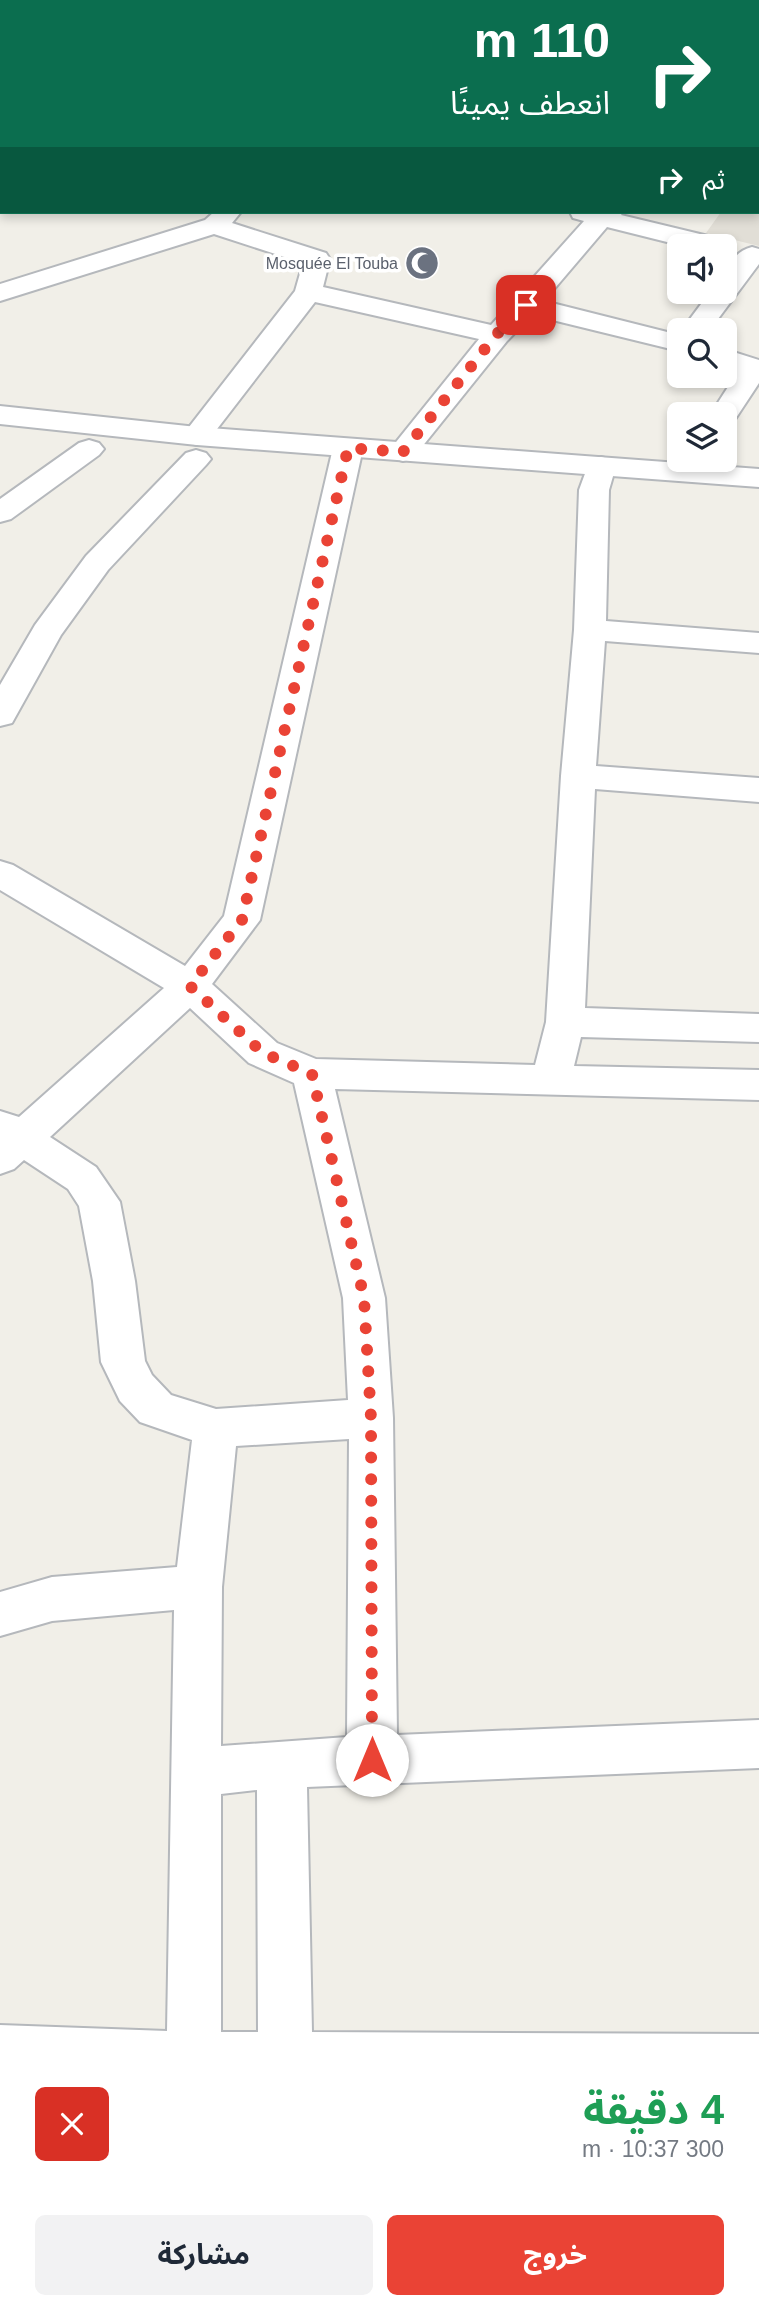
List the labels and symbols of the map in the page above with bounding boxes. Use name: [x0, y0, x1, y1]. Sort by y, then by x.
mosque icon: Mosquée El Touba: [403, 244, 441, 282]
place label: Mosquée El Touba: [266, 255, 398, 272]
pin: [496, 275, 556, 335]
position arrow: [335, 1723, 409, 1797]

